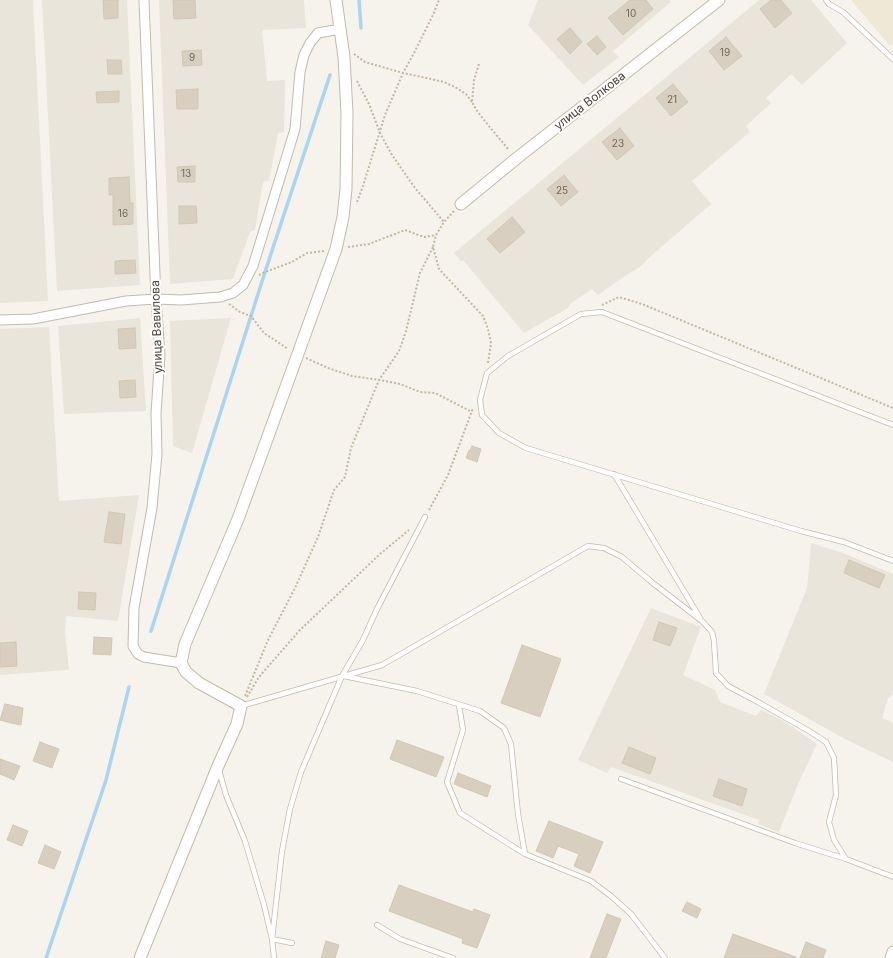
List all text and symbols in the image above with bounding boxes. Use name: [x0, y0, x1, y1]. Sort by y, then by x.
house number: 10: [626, 8, 636, 20]
house number: 19: [720, 47, 730, 59]
house number: 9: [189, 52, 195, 64]
street label: улица Волкова: [552, 69, 628, 133]
house number: 21: [667, 94, 677, 106]
house number: 23: [612, 138, 624, 150]
house number: 13: [181, 168, 191, 180]
house number: 25: [556, 185, 568, 197]
house number: 16: [118, 208, 128, 220]
street label: улица Вавилова: [148, 280, 166, 374]

